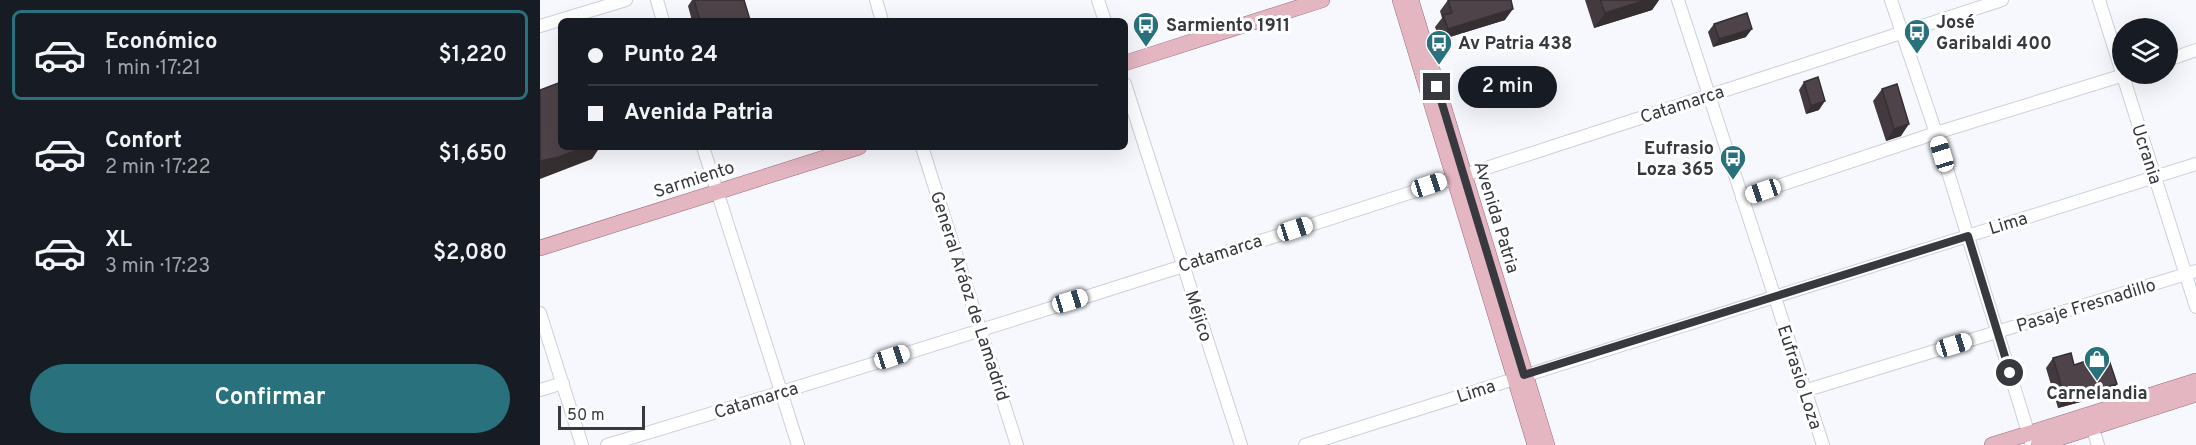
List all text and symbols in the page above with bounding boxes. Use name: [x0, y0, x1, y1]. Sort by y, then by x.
bus stop icon: Sarmiento 1911: [1131, 10, 1161, 48]
place label: José Garibaldi 400: [1936, 12, 2052, 56]
place label: Sarmiento 1911: [1166, 15, 1290, 38]
bus stop icon: José Garibaldi 400: [1902, 17, 1932, 55]
map controls: [2112, 18, 2178, 84]
button: layers: [2112, 18, 2178, 84]
icon: car: [33, 28, 87, 82]
bus stop icon: Av Patria 438: [1424, 28, 1454, 66]
text: Económico: [105, 29, 218, 56]
place label: Av Patria 438: [1458, 33, 1572, 56]
text: $1,220: [438, 42, 507, 69]
text: Punto 24: [624, 42, 718, 69]
text: 1 min · 17:21: [105, 56, 201, 82]
callout: 2 min: [1458, 66, 1557, 108]
route end: [1423, 73, 1450, 100]
text: 2 min: [1482, 74, 1533, 100]
street label: Catamarca: [1638, 81, 1727, 130]
text: Avenida Patria: [624, 100, 773, 127]
street label: Ucrania: [2125, 121, 2166, 187]
icon: car: [33, 127, 87, 181]
text: Confort: [105, 128, 182, 155]
car: [1928, 134, 1956, 174]
place label: Eufrasio Loza 365: [1637, 138, 1714, 182]
text: $1,650: [439, 141, 507, 168]
bus stop icon: Eufrasio Loza 365: [1718, 143, 1748, 181]
text: 2 min · 17:22: [105, 155, 211, 181]
street label: Sarmiento: [651, 157, 738, 204]
street label: Avenida Patria: [1468, 159, 1524, 276]
car: [1409, 171, 1449, 199]
car: [1743, 177, 1783, 205]
street label: General Aráoz de Lamadrid: [924, 189, 1013, 404]
street label: Lima: [1986, 208, 2031, 241]
car: [1275, 215, 1315, 243]
icon: car: [33, 226, 87, 280]
text: XL: [105, 227, 132, 254]
street label: Catamarca: [1176, 230, 1265, 279]
text: $2,080: [433, 240, 507, 267]
text: 3 min · 17:23: [105, 254, 210, 280]
street label: Pasaje Fresnadillo: [2014, 274, 2159, 339]
car: [1050, 287, 1090, 315]
street label: Méjico: [1179, 288, 1217, 345]
street label: Eufrasio Loza: [1771, 322, 1826, 433]
car: [1934, 331, 1974, 359]
car: [872, 343, 912, 371]
shop icon: Carnelandia: [2082, 344, 2112, 382]
route start: [1996, 359, 2023, 386]
button: Confirmar: [30, 364, 510, 433]
street label: Lima: [1454, 375, 1499, 409]
street label: Catamarca: [711, 378, 801, 425]
place label: Carnelandia: [2046, 383, 2148, 406]
scale bar: [558, 403, 645, 430]
text: 50 m: [567, 406, 605, 426]

